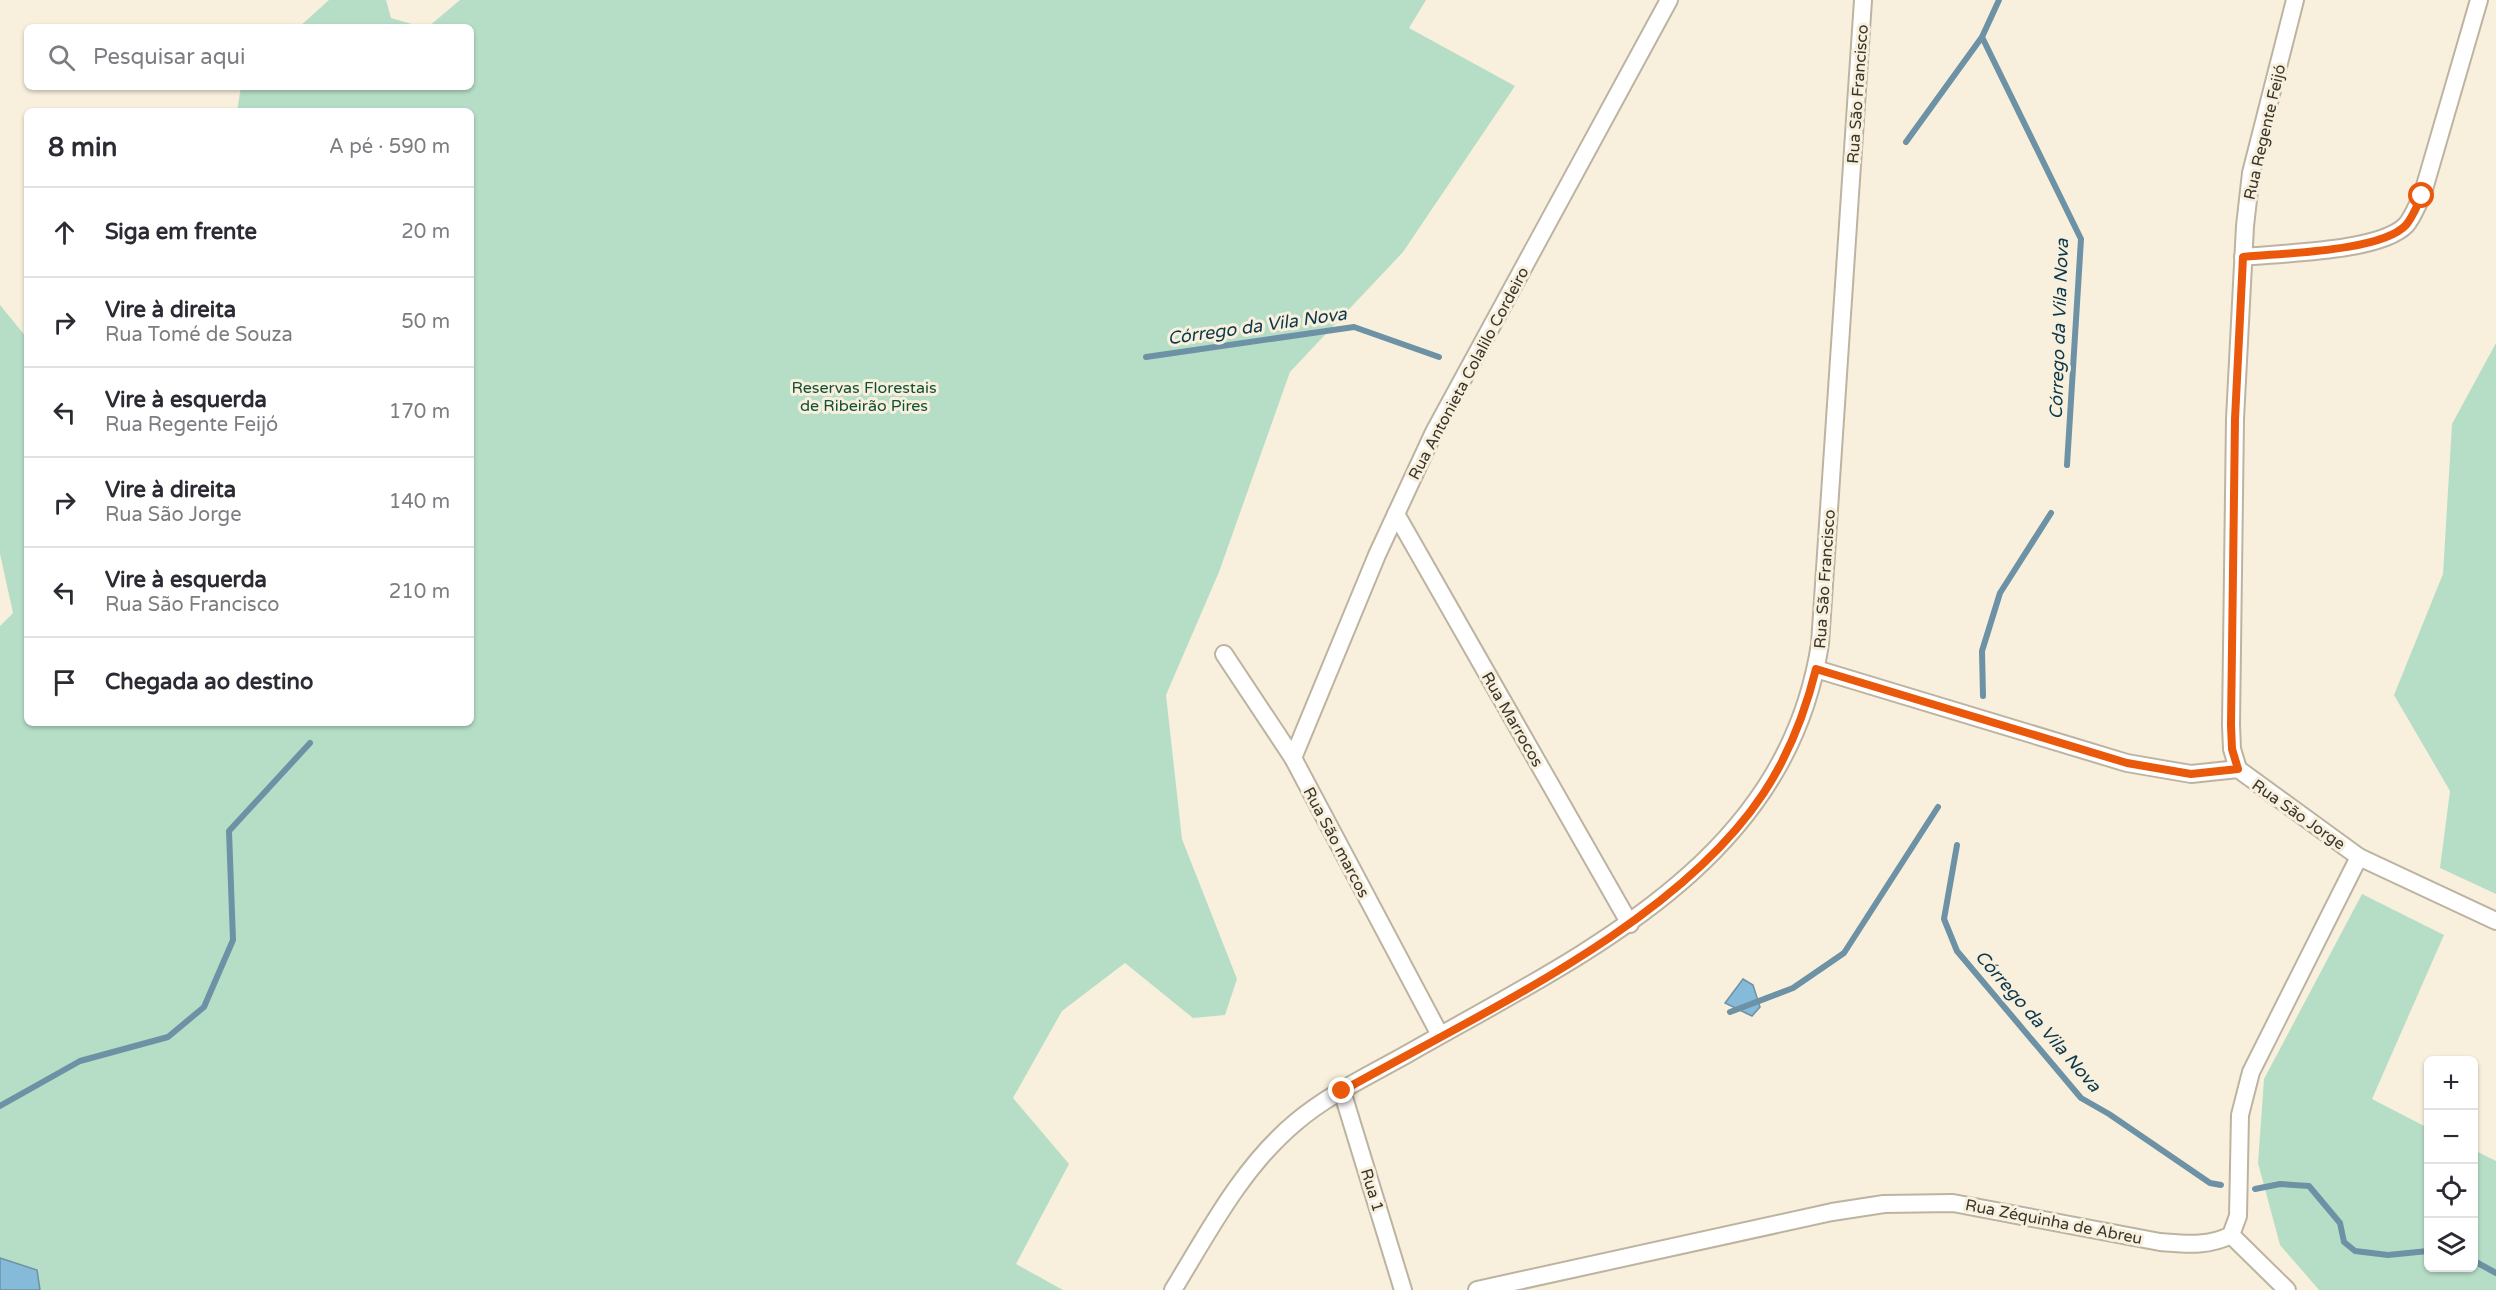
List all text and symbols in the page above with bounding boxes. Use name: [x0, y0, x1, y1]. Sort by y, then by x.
search box: [24, 24, 474, 90]
street label: Rua São Francisco: [1843, 24, 1873, 164]
icon: search: [45, 41, 78, 74]
text: Pesquisar aqui: [93, 44, 245, 70]
street label: Rua Regente Feijó: [2240, 62, 2290, 202]
text: 8 min: [48, 132, 117, 163]
text: A pé · 590 m: [329, 135, 450, 159]
route start: [2408, 182, 2434, 208]
icon: ahead: [48, 216, 81, 249]
text: Siga em frente: [105, 219, 257, 245]
text: 20 m: [401, 220, 450, 244]
water label: Córrego da Vila Nova: [2045, 237, 2073, 420]
street label: Rua Antonieta Colalilo Cordeiro: [1404, 264, 1534, 483]
text: Vire à direita: [105, 297, 236, 323]
water label: Córrego da Vila Nova: [1166, 302, 1349, 349]
icon: right: [48, 306, 81, 339]
text: 50 m: [401, 310, 450, 334]
text: Rua Tomé de Souza: [105, 323, 293, 347]
park label: Reservas Florestais de Ribeirão Pires: [791, 378, 937, 416]
text: Vire à esquerda: [105, 387, 267, 413]
icon: left: [48, 396, 81, 429]
text: 170 m: [389, 400, 450, 424]
text: Rua Regente Feijó: [105, 413, 278, 437]
text: Vire à direita: [105, 477, 236, 503]
icon: right: [48, 486, 81, 519]
text: 140 m: [389, 490, 450, 514]
text: Rua São Jorge: [105, 503, 242, 527]
street label: Rua São Francisco: [1810, 509, 1840, 649]
text: Vire à esquerda: [105, 567, 267, 593]
icon: left: [48, 576, 81, 609]
text: 210 m: [389, 580, 450, 604]
text: Rua São Francisco: [105, 593, 279, 617]
icon: arrive: [48, 666, 81, 699]
street label: Rua Marrocos: [1477, 668, 1547, 771]
text: Chegada ao destino: [105, 669, 313, 695]
street label: Rua São Jorge: [2248, 775, 2349, 854]
street label: Rua São marcos: [1299, 784, 1374, 901]
water label: Córrego da Vila Nova: [1970, 946, 2106, 1097]
map controls: [2424, 1056, 2478, 1272]
button: +: [2424, 1056, 2478, 1110]
route end: [1328, 1077, 1354, 1103]
button: −: [2424, 1110, 2478, 1164]
button: locate: [2424, 1164, 2478, 1218]
street label: Rua 1: [1356, 1166, 1388, 1214]
street label: Rua Zéquinha de Abreu: [1964, 1195, 2144, 1249]
button: layers: [2424, 1218, 2478, 1272]

